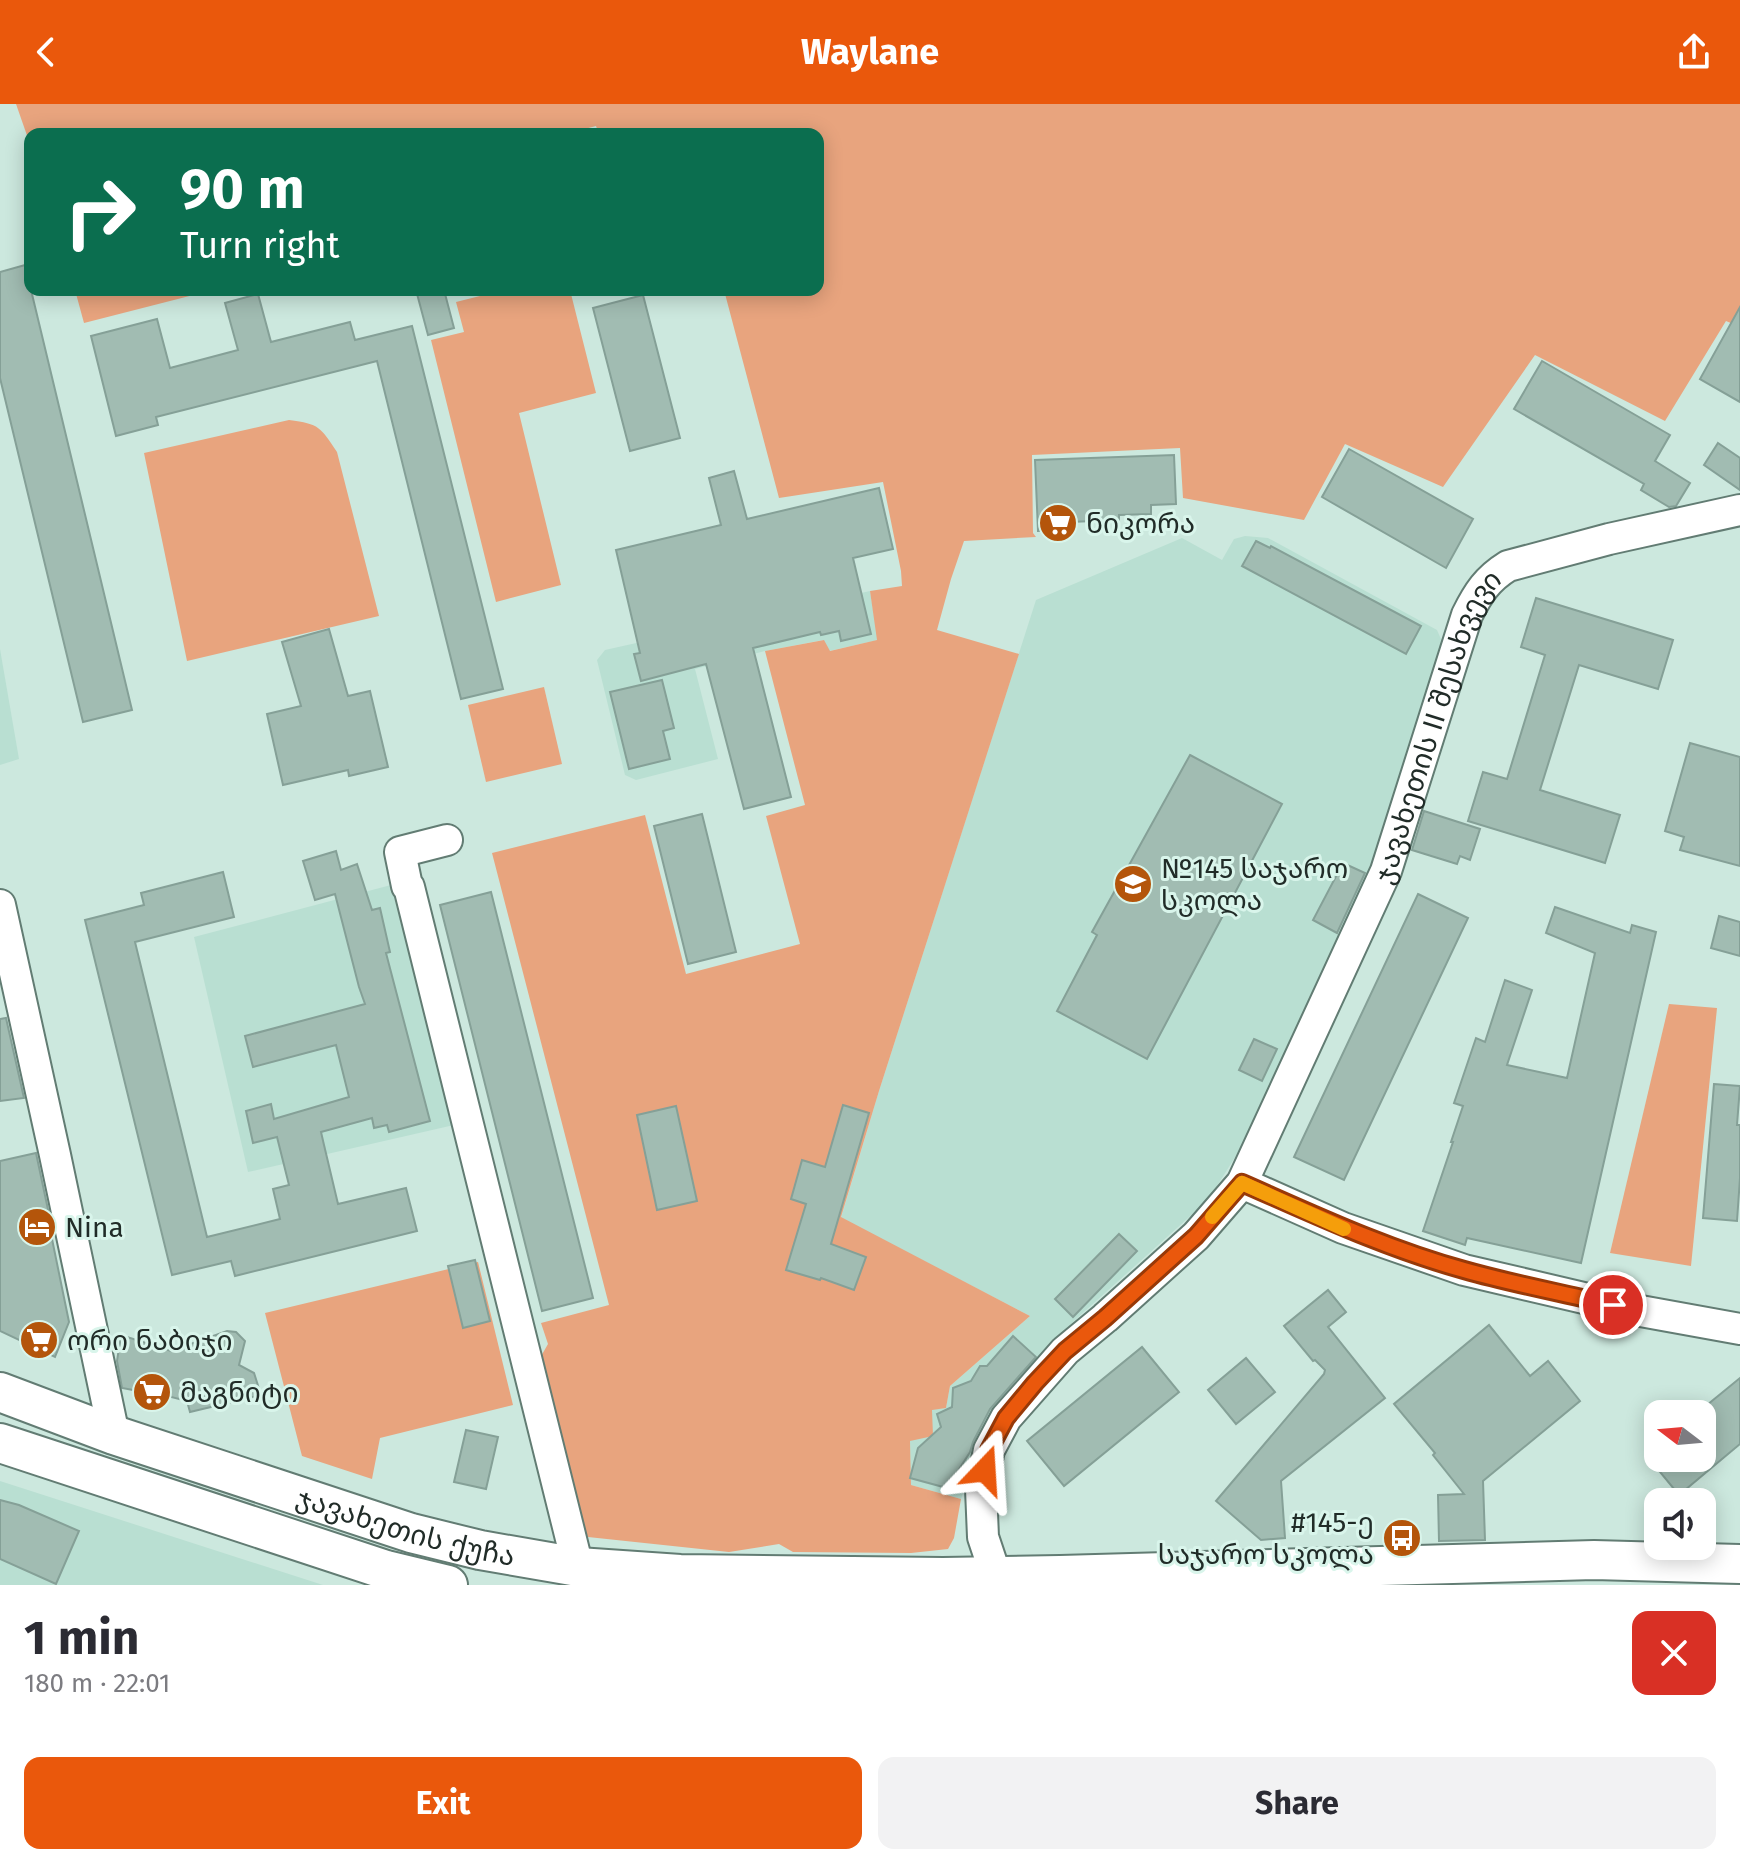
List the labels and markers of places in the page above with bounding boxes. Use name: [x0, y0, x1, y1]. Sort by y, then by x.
supermarket icon: ნიკორა: [1037, 502, 1079, 544]
place label: ნიკორა: [1086, 507, 1195, 540]
place label: №145 საჯარო სკოლა: [1161, 852, 1348, 917]
school or university icon: №145 საჯარო სკოლა: [1112, 863, 1154, 905]
hotel icon: Nina: [16, 1206, 58, 1248]
place label: Nina: [65, 1211, 124, 1244]
pin: [1579, 1271, 1647, 1339]
supermarket icon: ორი ნაბიჯი: [18, 1319, 60, 1361]
place label: ორი ნაბიჯი: [67, 1324, 232, 1357]
supermarket icon: მაგნიტი: [131, 1371, 173, 1413]
place label: მაგნიტი: [180, 1376, 298, 1409]
place label: #145-ე საჯარო სკოლა: [1158, 1506, 1374, 1571]
bus stop icon: #145-ე საჯარო სკოლა: [1381, 1517, 1423, 1559]

